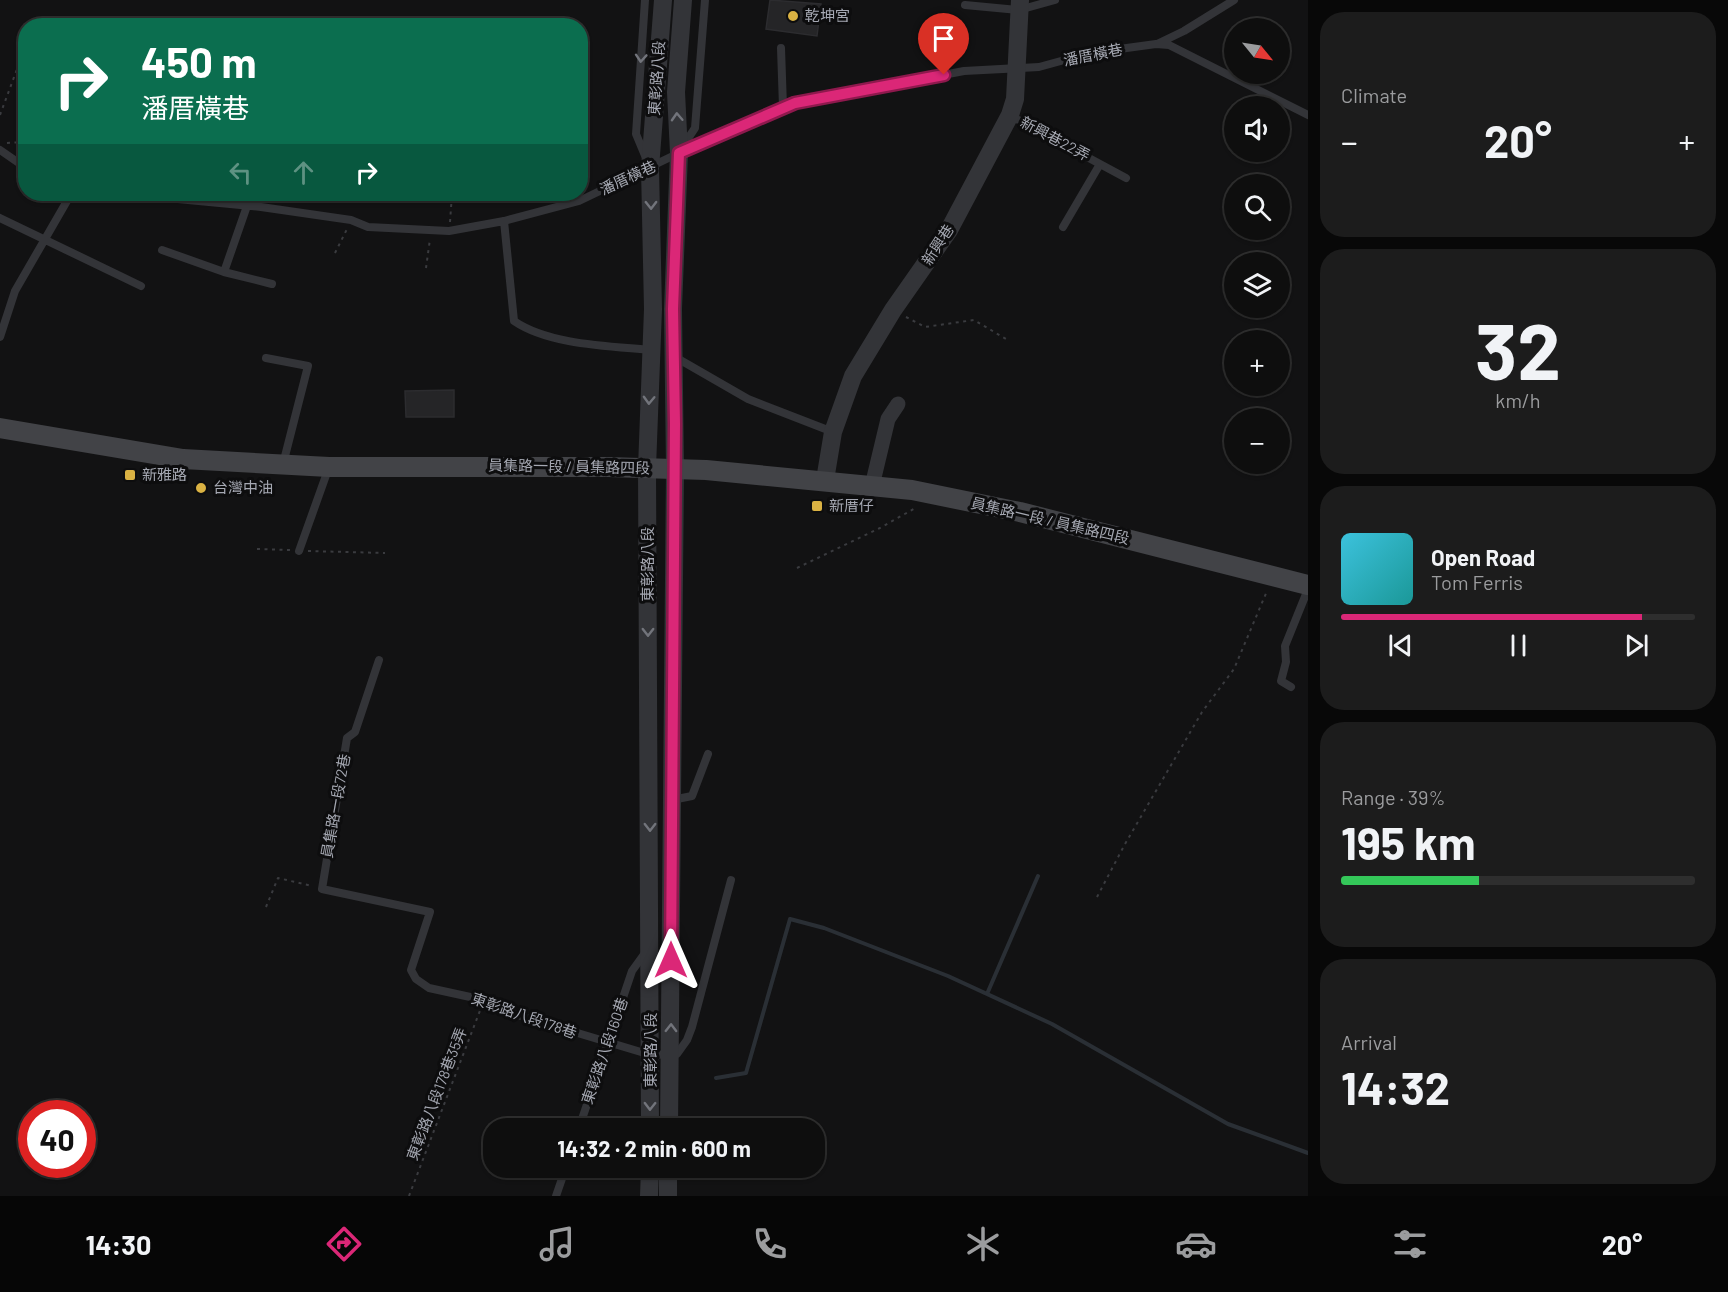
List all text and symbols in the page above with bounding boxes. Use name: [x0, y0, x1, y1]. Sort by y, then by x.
place label: 乾坤宮: [805, 6, 850, 24]
marker: 乾坤宮: [786, 9, 800, 23]
pin: [918, 13, 969, 75]
north arrow: [1224, 18, 1290, 84]
map controls: [1224, 18, 1290, 474]
icon: arrive: [927, 22, 960, 55]
text: 450 m: [141, 36, 256, 86]
street label: 潘厝橫巷: [1062, 39, 1124, 69]
street label: 東彰路八段: [644, 40, 668, 116]
icon: right: [42, 42, 120, 120]
one-way arrow: [635, 54, 648, 63]
text: Climate: [1341, 83, 1407, 107]
text: 潘厝橫巷: [141, 91, 249, 123]
button: sound: [1224, 96, 1290, 162]
one-way arrow: [671, 112, 684, 121]
street label: 新興巷22弄: [1018, 112, 1093, 164]
text: 20°: [1484, 113, 1552, 167]
text: −: [1341, 121, 1358, 161]
text: +: [1679, 121, 1695, 161]
icon: left: [224, 156, 257, 189]
icon: ahead: [287, 156, 320, 189]
icon: right: [350, 156, 383, 189]
street label: 潘厝橫巷: [597, 156, 659, 198]
button: search: [1224, 174, 1290, 240]
one-way arrow: [645, 201, 657, 210]
street label: 新興巷: [917, 221, 957, 268]
button: layers: [1224, 252, 1290, 318]
text: 32: [1475, 302, 1561, 396]
button: +: [1224, 330, 1290, 396]
text: km/h: [1495, 388, 1541, 412]
one-way arrow: [643, 395, 656, 404]
button: −: [1224, 408, 1290, 474]
street label: 員集路一段 / 員集路四段: [488, 456, 650, 476]
place label: 新雅路: [142, 465, 187, 483]
marker: 新雅路: [123, 468, 137, 482]
place label: 台灣中油: [213, 478, 273, 496]
marker: 台灣中油: [194, 481, 208, 495]
street label: 員集路一段 / 員集路四段: [969, 493, 1131, 547]
place label: 新厝仔: [829, 496, 874, 514]
marker: 新厝仔: [810, 499, 824, 513]
street label: 東彰路八段: [638, 526, 656, 602]
text: Open Road: [1431, 544, 1535, 570]
text: Tom Ferris: [1431, 570, 1523, 594]
one-way arrow: [642, 627, 654, 636]
icon: previous: [1384, 629, 1417, 662]
icon: pause: [1502, 629, 1535, 662]
icon: next: [1620, 629, 1653, 662]
street label: 員集路一段72巷: [317, 752, 353, 859]
text: Range · 39%: [1341, 785, 1445, 809]
text: 195 km: [1341, 815, 1476, 869]
one-way arrow: [644, 822, 656, 831]
position arrow: [639, 928, 703, 992]
street label: 東彰路八段178巷: [469, 989, 579, 1041]
street label: 東彰路八段160巷: [577, 995, 631, 1106]
street label: 東彰路八段: [641, 1012, 659, 1088]
one-way arrow: [664, 1023, 677, 1032]
street label: 東彰路八段178巷35弄: [402, 1025, 470, 1163]
text: Arrival: [1341, 1030, 1397, 1054]
text: 14:32: [1341, 1060, 1450, 1114]
speed limit sign: 40: [18, 1100, 96, 1178]
one-way arrow: [644, 1101, 656, 1110]
text: 14:32 · 2 min · 600 m: [557, 1135, 751, 1161]
icon: directions: [323, 1223, 365, 1265]
icon: music: [536, 1223, 578, 1265]
icon: phone: [749, 1223, 791, 1265]
icon: climate: [962, 1223, 1004, 1265]
icon: car: [1175, 1223, 1217, 1265]
icon: filters: [1389, 1223, 1431, 1265]
text: 14:30: [86, 1228, 151, 1260]
text: 20°: [1602, 1228, 1642, 1260]

